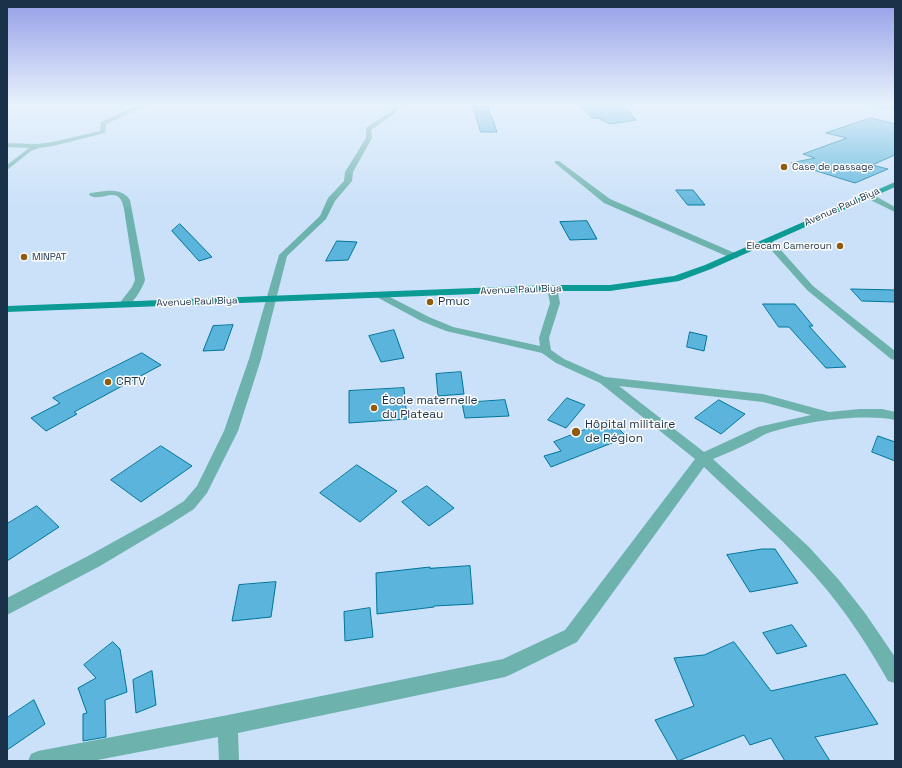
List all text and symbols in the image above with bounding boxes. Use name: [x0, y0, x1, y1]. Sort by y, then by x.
place label: Case de passage: [792, 161, 873, 173]
marker: Case de passage: [779, 162, 789, 172]
street label: Avenue Paul Biya: [802, 185, 882, 229]
place label: Elecam Cameroun: [746, 240, 832, 252]
marker: Elecam Cameroun: [835, 241, 845, 251]
place label: MINPAT: [32, 251, 67, 263]
marker: MINPAT: [19, 252, 29, 262]
street label: Avenue Paul Biya: [480, 283, 562, 297]
street label: Avenue Paul Biya: [156, 295, 238, 309]
place label: Pmuc: [438, 295, 470, 309]
marker: Pmuc: [425, 297, 435, 307]
place label: CRTV: [116, 375, 146, 389]
marker: CRTV: [103, 377, 113, 387]
place label: École maternelle du Plateau: [382, 394, 478, 422]
marker: École maternelle du Plateau: [369, 403, 379, 413]
place label: Hôpital militaire de Région: [585, 418, 675, 446]
marker: Hôpital militaire de Région: [570, 426, 582, 438]

